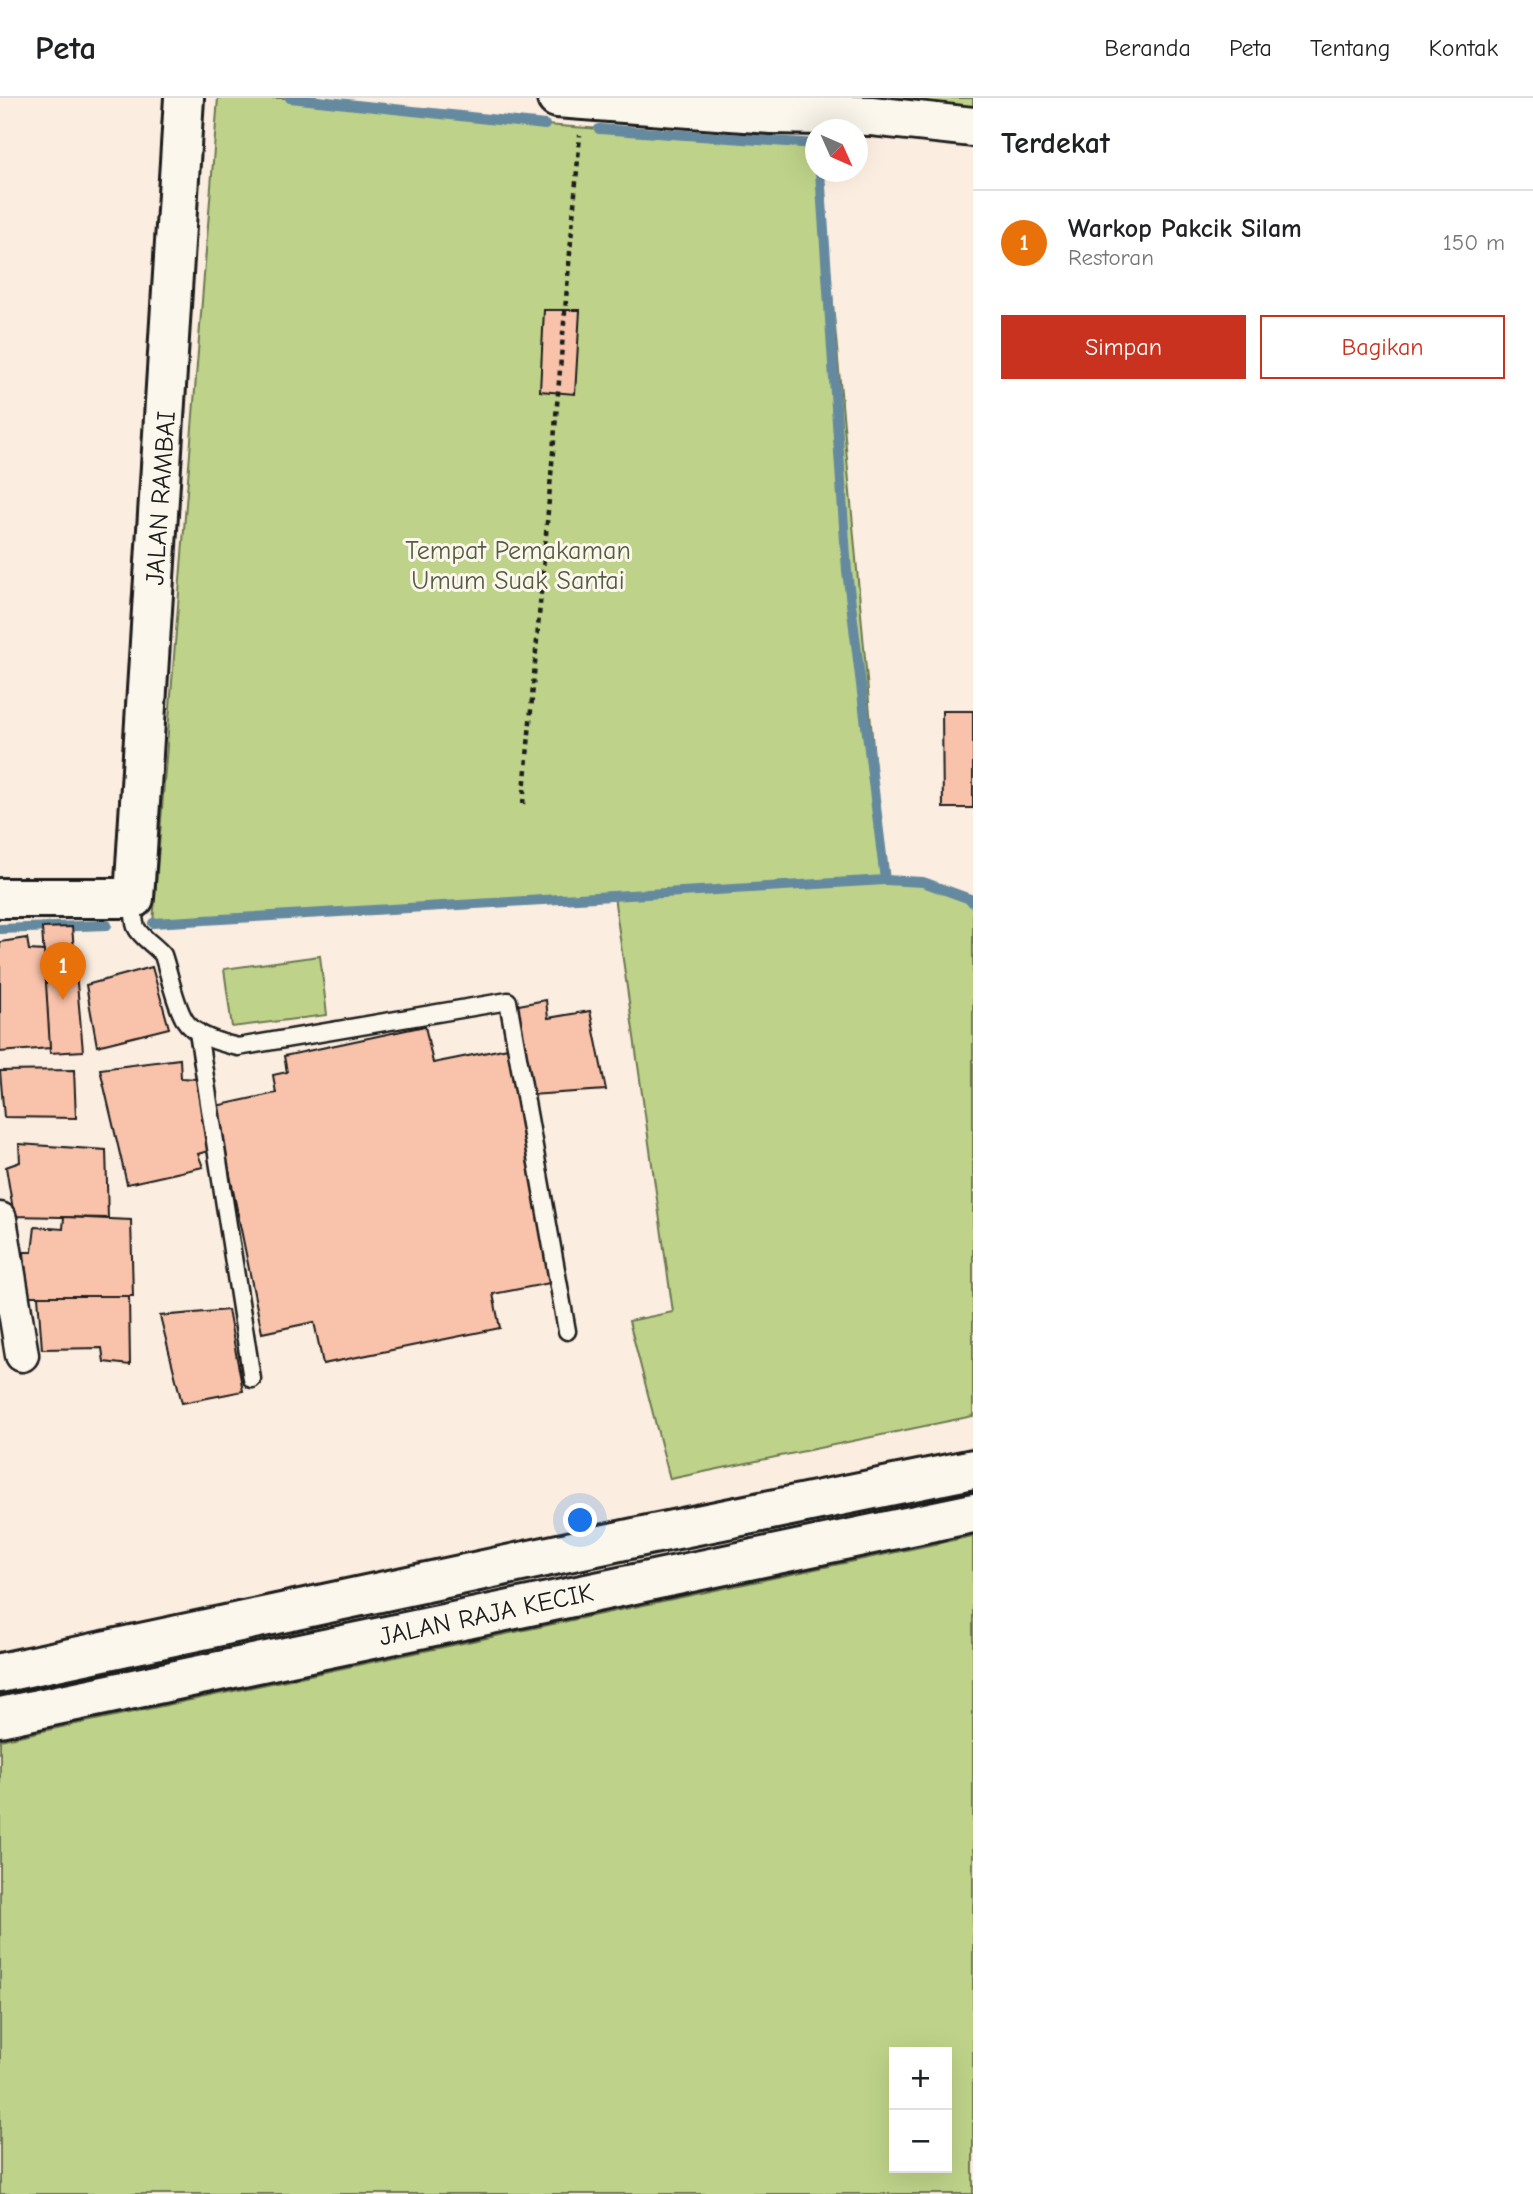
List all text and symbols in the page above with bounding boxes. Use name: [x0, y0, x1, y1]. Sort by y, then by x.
text: Peta: [35, 29, 96, 67]
text: Beranda: [1104, 34, 1191, 62]
text: Peta: [1229, 34, 1272, 62]
text: Tentang: [1310, 34, 1390, 62]
text: Kontak: [1428, 34, 1498, 62]
north arrow: [805, 119, 868, 182]
text: Terdekat: [1001, 126, 1110, 161]
text: Warkop Pakcik Silam: [1068, 214, 1302, 244]
text: 1: [1019, 229, 1029, 256]
text: 150 m: [1443, 229, 1505, 256]
text: Restoran: [1068, 244, 1154, 271]
button: Simpan: [1001, 315, 1246, 379]
button: Bagikan: [1260, 315, 1505, 379]
street label: JALAN RAMBAI: [140, 410, 182, 586]
park label: Tempat Pemakaman Umum Suak Santai: [405, 536, 631, 596]
pin: 1: [40, 942, 86, 1000]
your location: [563, 1503, 597, 1537]
street label: JALAN RAJA KECIK: [377, 1578, 596, 1652]
map controls: [889, 2047, 952, 2173]
button: +: [889, 2047, 952, 2110]
button: −: [889, 2110, 952, 2173]

